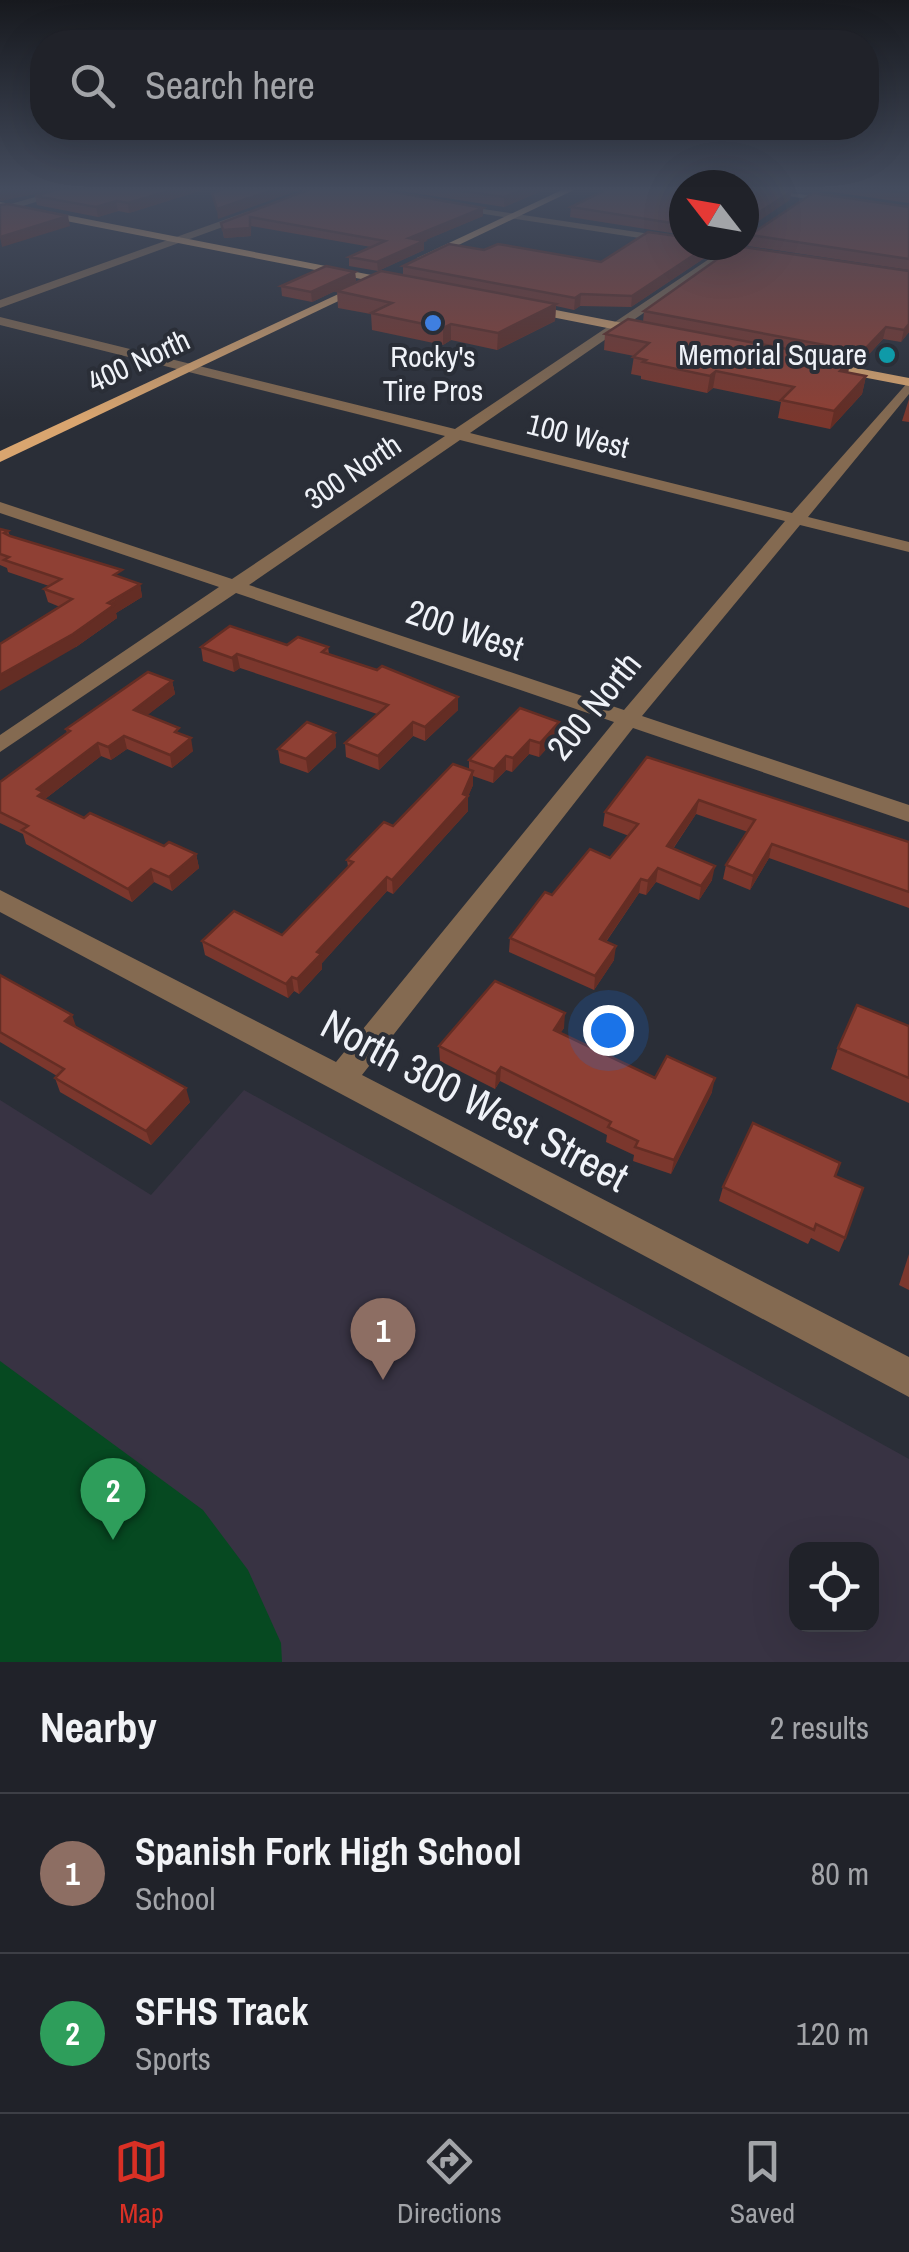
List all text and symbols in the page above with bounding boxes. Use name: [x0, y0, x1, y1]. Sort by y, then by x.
search box: [30, 30, 879, 140]
icon: search: [65, 58, 120, 113]
text: Search here: [145, 60, 315, 111]
north arrow: [669, 170, 759, 260]
marker: Rocky's Tire Pros: [422, 312, 444, 334]
street label: 400 North: [81, 319, 196, 401]
place label: Memorial Square: [678, 334, 867, 374]
place label: Rocky's Tire Pros: [383, 336, 483, 410]
marker: Memorial Square: [876, 344, 898, 366]
street label: 100 West: [523, 403, 633, 467]
street label: 300 North: [296, 424, 408, 518]
street label: 200 West: [400, 588, 530, 671]
street label: 200 North: [536, 642, 652, 769]
street label: North 300 West Street: [312, 995, 638, 1205]
your location: [583, 1005, 634, 1056]
pin: 1: [350, 1298, 416, 1380]
pin: 2: [80, 1458, 146, 1540]
map controls: [789, 1542, 879, 1632]
button: locate: [789, 1542, 879, 1632]
text: Nearby: [40, 1699, 157, 1755]
text: 2 results: [770, 1706, 869, 1749]
text: Spanish Fork High School: [135, 1826, 521, 1877]
text: 1: [65, 1852, 80, 1895]
text: 80 m: [811, 1852, 869, 1895]
text: School: [135, 1877, 215, 1920]
text: SFHS Track: [135, 1986, 308, 2037]
text: 2: [65, 2012, 80, 2055]
text: 120 m: [796, 2012, 869, 2055]
text: Sports: [135, 2037, 211, 2080]
tab: Map: [114, 2134, 169, 2232]
tab: Directions: [397, 2134, 502, 2232]
tab: Saved: [730, 2134, 795, 2232]

